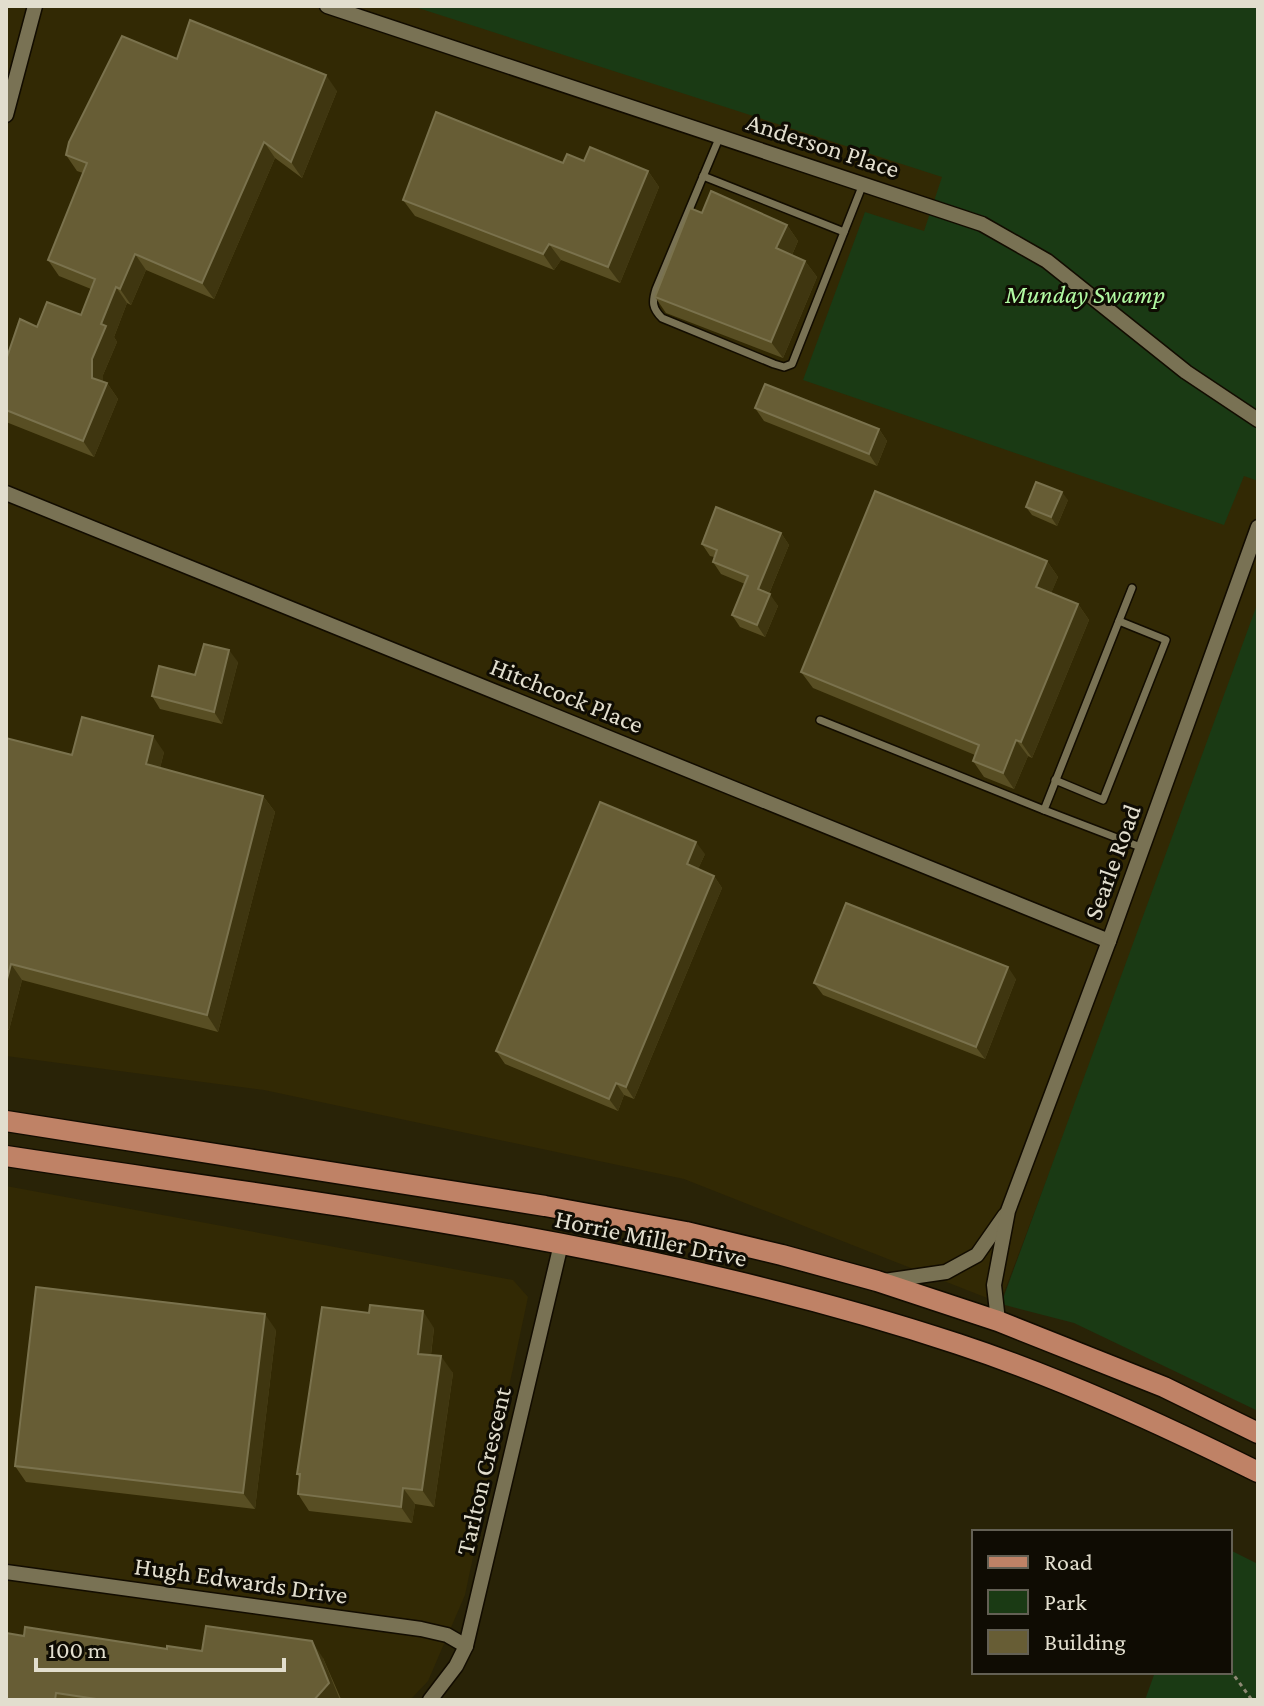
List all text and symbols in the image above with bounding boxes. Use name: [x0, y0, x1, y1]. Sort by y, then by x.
street label: Anderson Place: [743, 107, 903, 184]
park label: Munday Swamp: [1004, 280, 1165, 309]
street label: Hitchcock Place: [486, 652, 648, 739]
street label: Searle Road: [1078, 800, 1147, 924]
street label: Horrie Miller Drive: [552, 1204, 750, 1273]
street label: Tarlton Crescent: [450, 1384, 517, 1558]
legend: [972, 1530, 1232, 1674]
text: Road: [1044, 1548, 1093, 1575]
street label: Hugh Edwards Drive: [132, 1551, 349, 1610]
text: Park: [1044, 1588, 1087, 1615]
scale bar: [36, 1622, 284, 1672]
text: Building: [1044, 1628, 1126, 1655]
text: 100 m: [48, 1636, 107, 1663]

